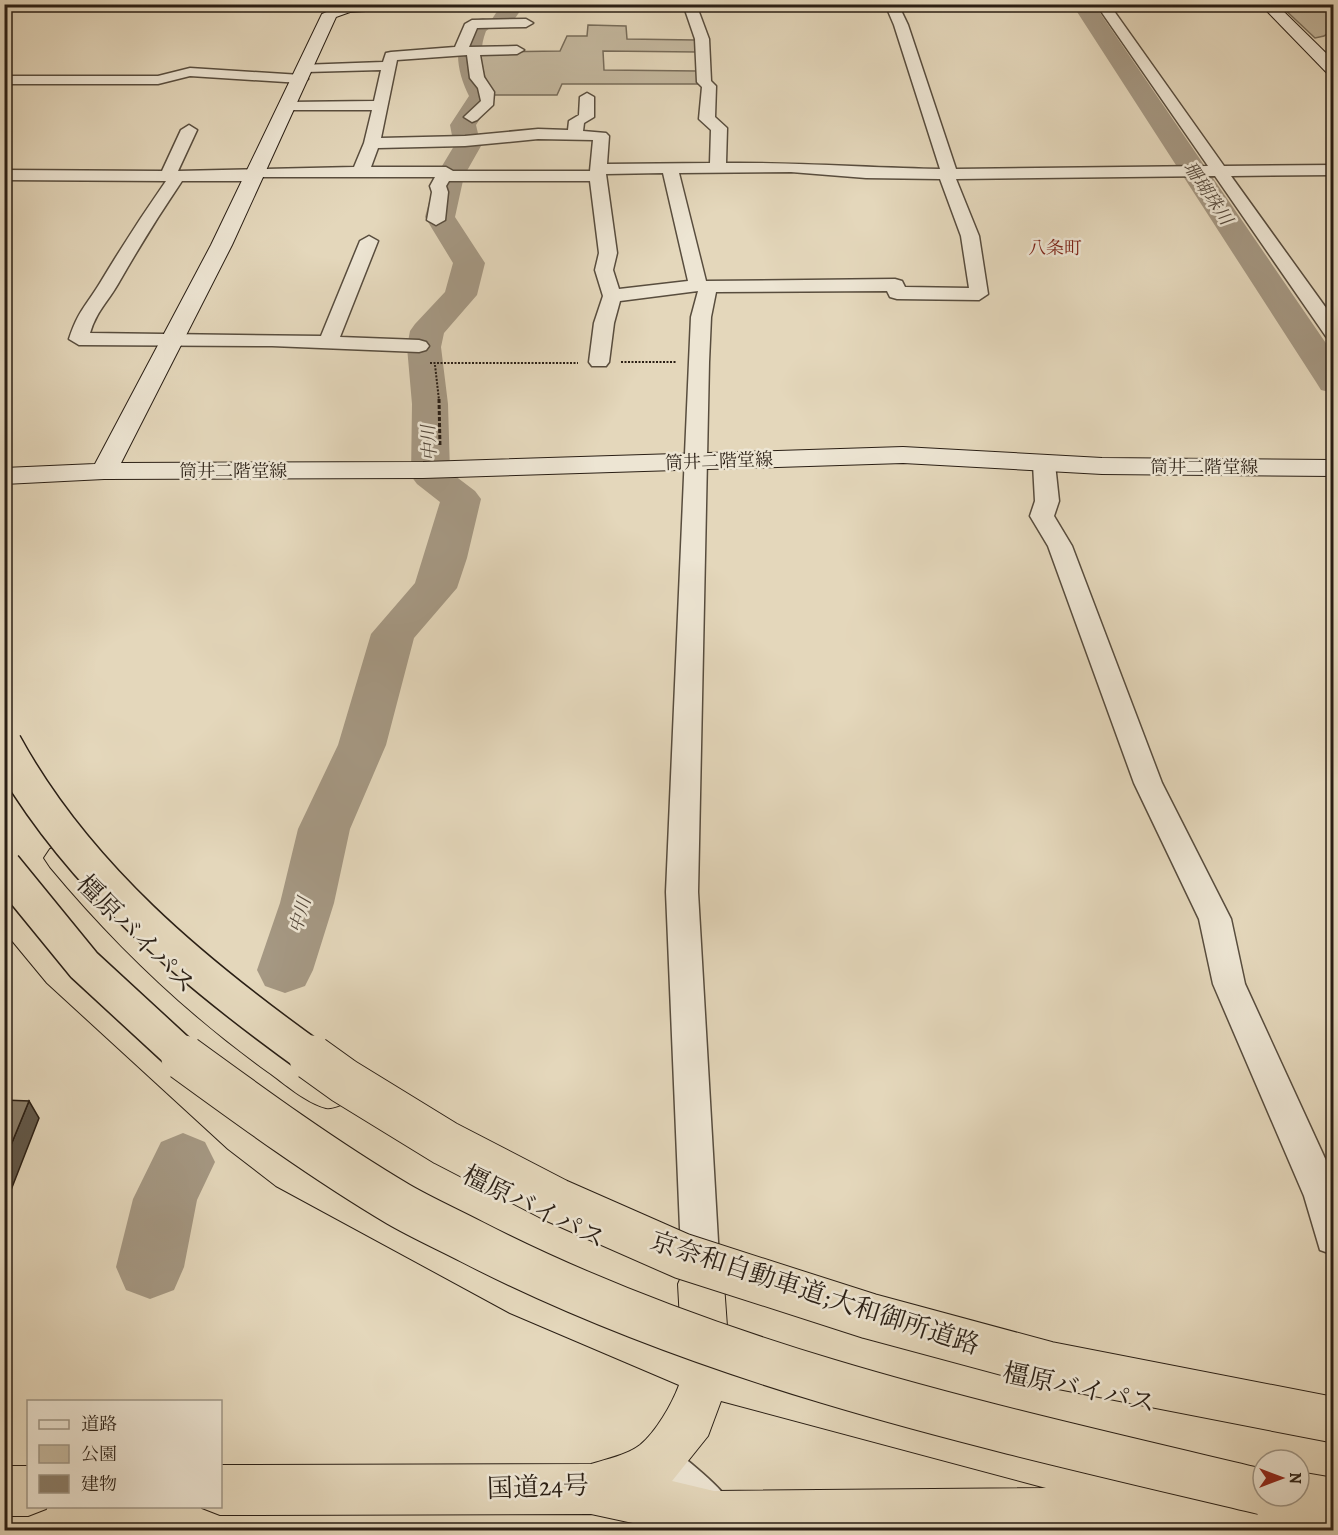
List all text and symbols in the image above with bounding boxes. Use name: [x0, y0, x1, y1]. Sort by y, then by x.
water label: 珊瑚珠川: [1178, 156, 1239, 231]
district label: 八条町: [1028, 236, 1082, 260]
water label: 中川: [416, 422, 442, 462]
street label: 筒井二階堂線: [665, 447, 773, 475]
street label: 筒井二階堂線: [1150, 455, 1258, 479]
street label: 筒井二階堂線: [179, 459, 287, 483]
street label: 橿原バイパス: [69, 867, 203, 1001]
water label: 中川: [284, 892, 317, 936]
street label: 橿原バイパス: [456, 1157, 612, 1257]
street label: 京奈和自動車道;大和御所道路: [646, 1223, 984, 1363]
street label: 橿原バイパス: [999, 1355, 1159, 1421]
legend: [27, 1400, 222, 1508]
text: 道路: [81, 1412, 117, 1436]
text: 公園: [81, 1442, 117, 1466]
north arrow: [1251, 1448, 1311, 1508]
street label: 国道24号: [486, 1468, 590, 1506]
text: 建物: [81, 1472, 117, 1496]
text: N: [1284, 1472, 1306, 1484]

